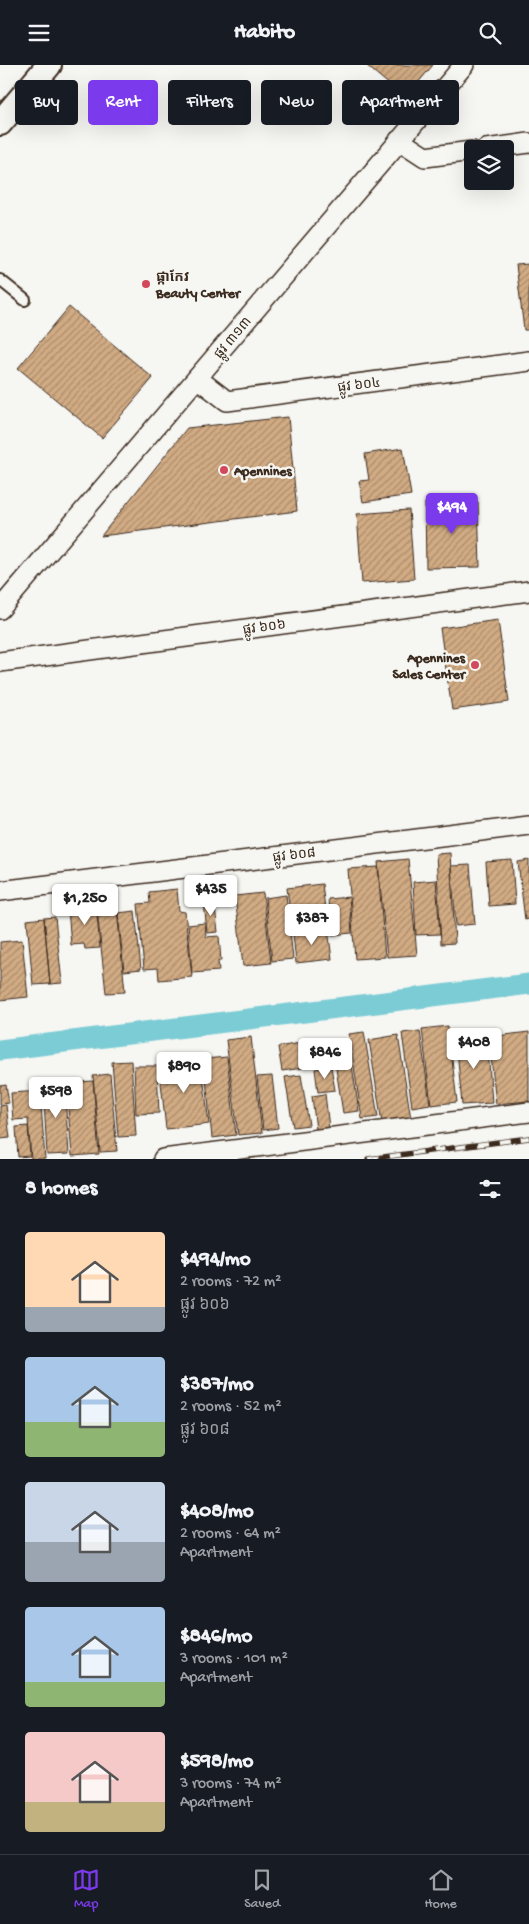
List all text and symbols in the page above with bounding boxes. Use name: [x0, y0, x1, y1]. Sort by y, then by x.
icon: menu: [25, 19, 53, 47]
icon: search: [476, 19, 504, 47]
text: Habito: [234, 20, 295, 46]
chip: Buy: [15, 80, 78, 125]
chip: Rent: [88, 80, 158, 125]
chip: Filters: [168, 80, 251, 125]
chip: New: [261, 80, 332, 125]
chip: Apartment: [342, 80, 459, 125]
map controls: [464, 140, 514, 190]
button: layers: [464, 140, 514, 190]
place label: ផ្កាកែវ Beauty Center: [155, 269, 242, 303]
marker: ផ្កាកែវ Beauty Center: [140, 278, 152, 290]
street label: ផ្លូវ ៣១៣: [211, 314, 257, 364]
street label: ផ្លូវ ៦០៤: [337, 375, 382, 399]
marker: Apennines: [218, 464, 230, 476]
place label: Apennines: [233, 464, 293, 481]
pin: $494: [422, 493, 482, 535]
text: $494: [437, 499, 467, 518]
street label: ផ្លូវ ៦០៦: [242, 617, 287, 641]
place label: Apennines Sales Center: [393, 651, 467, 684]
marker: Apennines Sales Center: [469, 659, 481, 671]
street label: ផ្លូវ ៦០៨: [272, 845, 317, 869]
pin: $435: [181, 875, 241, 917]
text: $435: [195, 881, 227, 900]
pin: $1,250: [44, 883, 126, 926]
text: $1,250: [63, 890, 107, 909]
pin: $387: [282, 903, 342, 946]
text: $387: [296, 910, 328, 929]
pin: $408: [444, 1027, 504, 1070]
text: $408: [458, 1034, 490, 1053]
pin: $846: [295, 1037, 355, 1080]
text: $846: [309, 1044, 341, 1063]
pin: $890: [154, 1051, 214, 1094]
text: $890: [167, 1058, 201, 1077]
pin: $598: [26, 1077, 86, 1119]
text: $598: [40, 1083, 72, 1102]
icon: filters: [476, 1175, 504, 1203]
text: 8 homes: [25, 1177, 97, 1202]
text: $494/mo: [180, 1248, 251, 1273]
icon: home: [65, 1252, 125, 1312]
text: 2 rooms · 72 m²: [180, 1273, 281, 1292]
text: ផ្លូវ ៦០៦: [180, 1297, 230, 1316]
text: $387/mo: [180, 1373, 254, 1398]
icon: home: [65, 1377, 125, 1437]
text: 2 rooms · 52 m²: [180, 1398, 282, 1417]
text: ផ្លូវ ៦០៨: [180, 1422, 230, 1441]
text: $408/mo: [180, 1500, 254, 1525]
icon: home: [65, 1502, 125, 1562]
text: 2 rooms · 64 m²: [180, 1525, 281, 1544]
text: Apartment: [180, 1544, 252, 1563]
text: $846/mo: [180, 1625, 252, 1650]
icon: home: [65, 1627, 125, 1687]
text: 3 rooms · 101 m²: [180, 1650, 288, 1669]
text: Apartment: [180, 1669, 252, 1688]
text: $598/mo: [180, 1750, 253, 1775]
icon: home: [65, 1752, 125, 1812]
text: 3 rooms · 74 m²: [180, 1775, 282, 1794]
text: Apartment: [180, 1794, 252, 1813]
tab: Map: [72, 1866, 100, 1913]
tab: Saved: [244, 1866, 280, 1913]
tab: Home: [424, 1866, 457, 1913]

